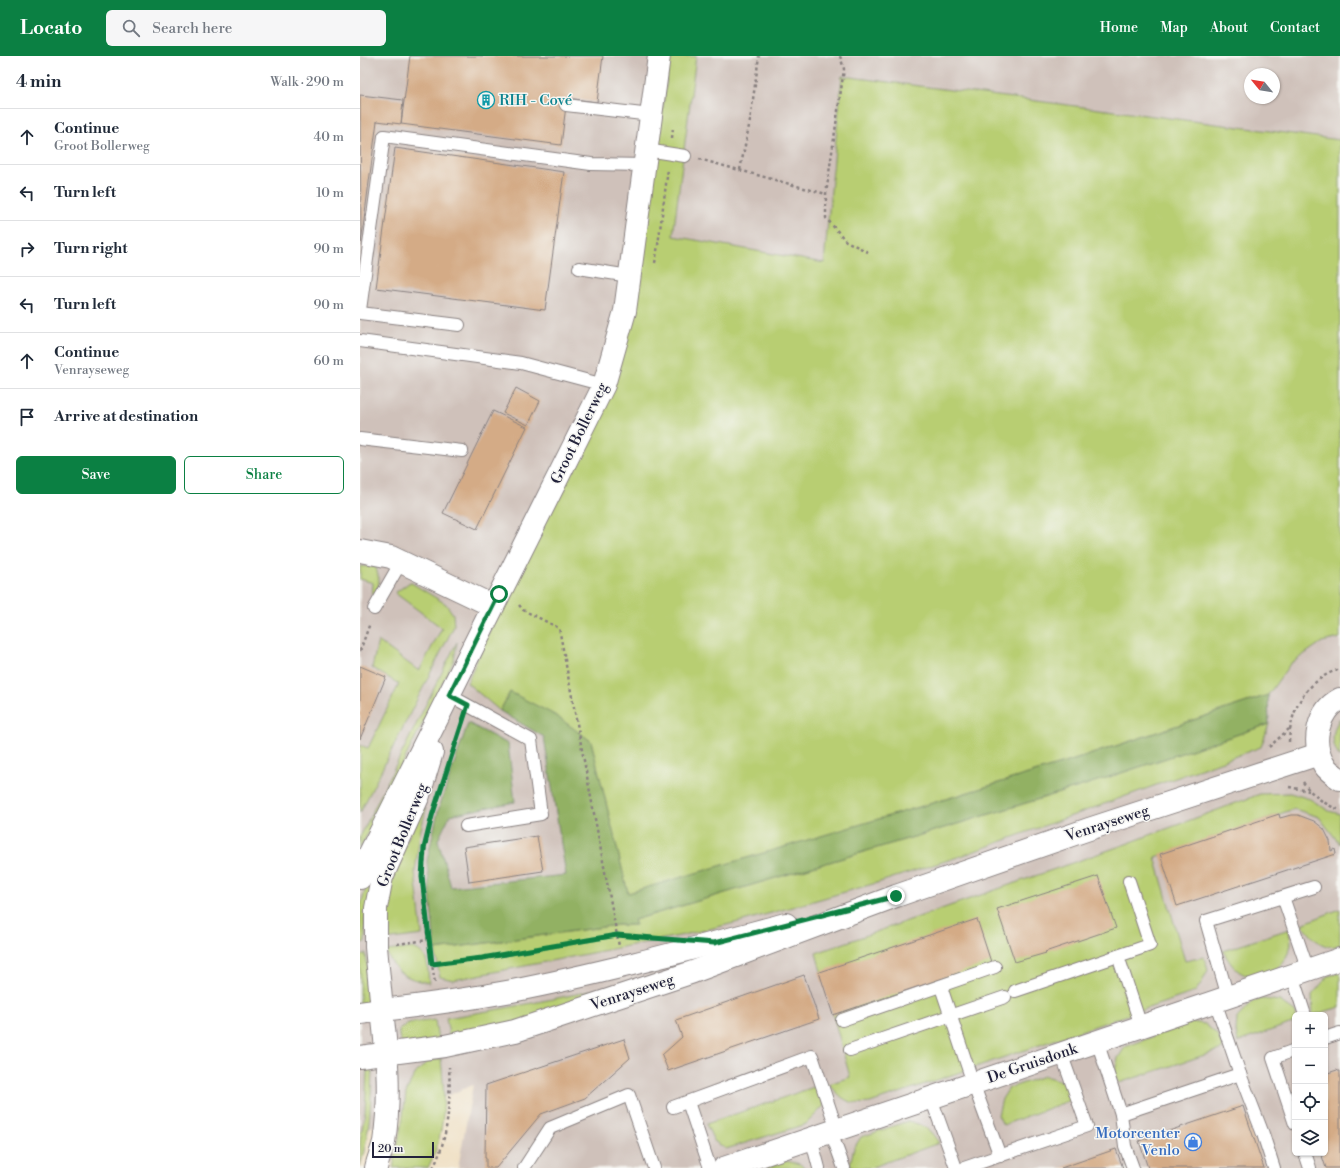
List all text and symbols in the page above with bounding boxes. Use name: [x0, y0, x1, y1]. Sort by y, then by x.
search box: [106, 10, 386, 46]
text: Locato: [20, 16, 82, 40]
icon: search: [120, 17, 142, 39]
text: Search here: [152, 19, 232, 38]
text: Home: [1100, 19, 1138, 37]
text: Map: [1160, 19, 1188, 37]
text: About: [1210, 19, 1248, 37]
text: Contact: [1270, 19, 1320, 37]
north arrow: [1244, 68, 1280, 104]
text: 4 min: [16, 71, 61, 93]
text: Walk · 290 m: [270, 74, 344, 90]
building icon: RIH - Cové: [476, 90, 496, 110]
place label: RIH - Cové: [499, 91, 572, 110]
text: Continue: [54, 119, 119, 138]
icon: ahead: [16, 126, 38, 148]
text: 40 m: [314, 129, 344, 145]
text: Groot Bollerweg: [54, 138, 150, 154]
icon: left: [16, 182, 38, 204]
text: Turn left: [54, 183, 116, 202]
text: 10 m: [316, 185, 344, 201]
icon: right: [16, 238, 38, 260]
text: Turn right: [54, 239, 128, 258]
text: 90 m: [313, 241, 344, 257]
icon: left: [16, 294, 38, 316]
text: Turn left: [54, 295, 116, 314]
text: 90 m: [313, 297, 344, 313]
text: Continue: [54, 343, 119, 362]
icon: ahead: [16, 350, 38, 372]
text: 60 m: [313, 353, 344, 369]
text: Venrayseweg: [54, 362, 129, 378]
street label: Groot Bollerweg: [547, 379, 612, 487]
icon: arrive: [16, 406, 38, 428]
text: Arrive at destination: [54, 407, 198, 426]
button: Save: [16, 456, 176, 494]
button: Share: [184, 456, 344, 494]
route start: [490, 585, 508, 603]
street label: Groot Bollerweg: [373, 780, 432, 890]
street label: Venrayseweg: [1062, 801, 1152, 846]
route end: [887, 887, 905, 905]
street label: Venrayseweg: [587, 970, 677, 1015]
map controls: [1292, 1012, 1328, 1156]
button: +: [1292, 1012, 1328, 1048]
street label: De Gruisdonk: [985, 1039, 1081, 1088]
button: −: [1292, 1048, 1328, 1084]
button: locate: [1292, 1084, 1328, 1120]
button: layers: [1292, 1120, 1328, 1156]
place label: Motorcenter Venlo: [1095, 1124, 1181, 1160]
shop icon: Motorcenter Venlo: [1183, 1132, 1203, 1152]
scale bar: [372, 1140, 434, 1159]
text: 20 m: [378, 1142, 403, 1156]

